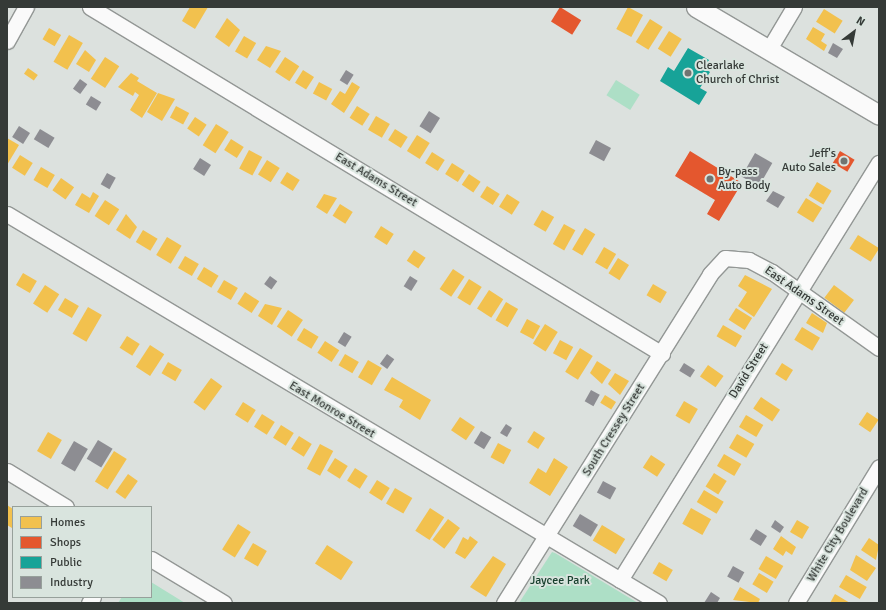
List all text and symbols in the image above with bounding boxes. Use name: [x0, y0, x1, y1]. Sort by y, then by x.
north arrow: [834, 12, 874, 52]
text: N: [854, 14, 867, 29]
place label: Clearlake Church of Christ: [696, 59, 779, 87]
marker: Clearlake Church of Christ: [683, 68, 693, 78]
place label: Jeff's Auto Sales: [782, 147, 836, 175]
street label: East Adams Street: [332, 150, 420, 210]
marker: Jeff's Auto Sales: [839, 156, 849, 166]
place label: By-pass Auto Body: [718, 165, 770, 193]
marker: By-pass Auto Body: [705, 174, 715, 184]
street label: East Adams Street: [762, 263, 846, 329]
street label: David Street: [726, 341, 772, 401]
street label: East Monroe Street: [286, 379, 378, 441]
street label: South Cressey Street: [580, 381, 648, 479]
street label: White City Boulevard: [804, 485, 872, 585]
legend: [12, 506, 152, 598]
text: Homes: [50, 515, 85, 530]
text: Shops: [50, 535, 81, 550]
text: Public: [50, 555, 82, 570]
park label: Jaycee Park: [530, 574, 590, 588]
text: Industry: [50, 575, 93, 590]

